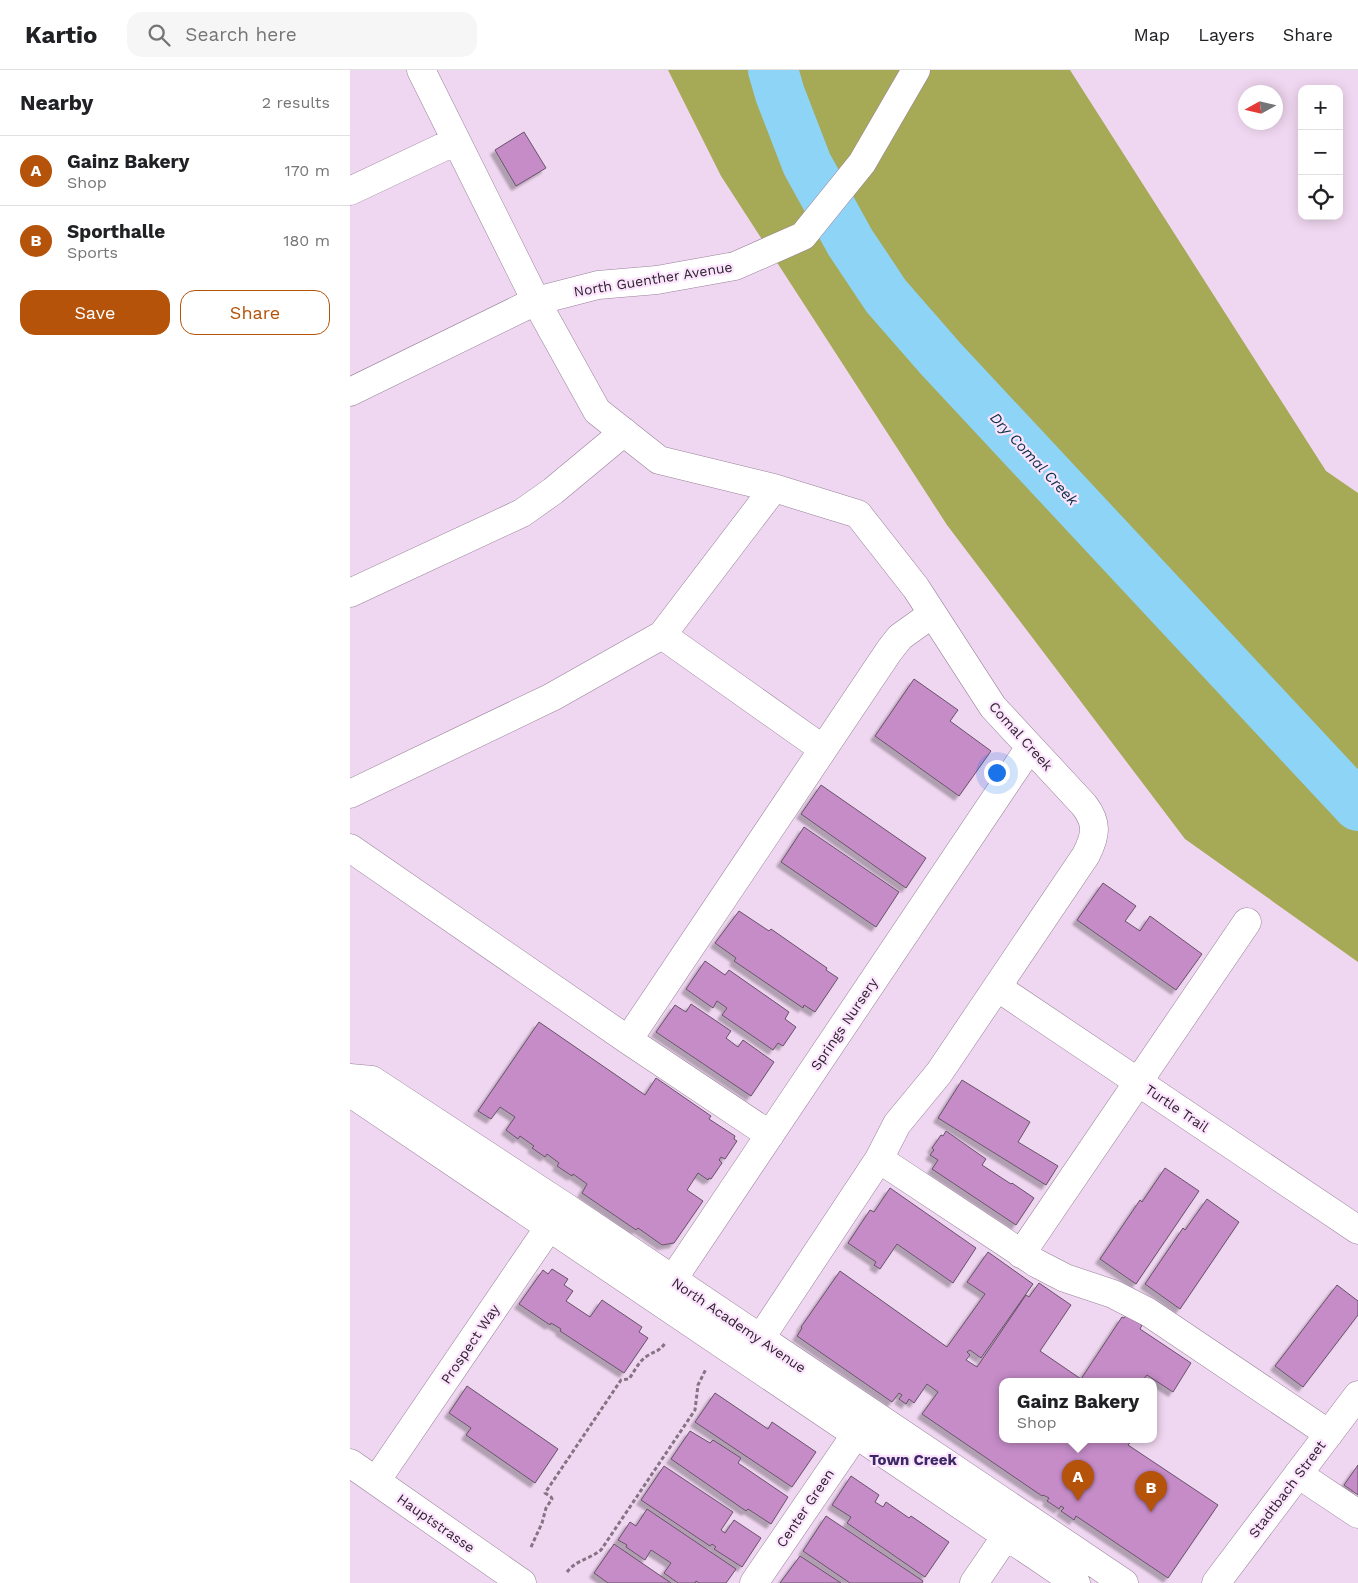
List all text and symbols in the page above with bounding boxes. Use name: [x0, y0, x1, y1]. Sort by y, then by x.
search box: [127, 12, 477, 57]
text: Kartio: [25, 21, 97, 49]
icon: search: [145, 21, 173, 49]
text: Search here: [185, 23, 297, 46]
text: Map: [1133, 24, 1170, 45]
text: Layers: [1198, 24, 1255, 45]
text: Share: [1283, 24, 1333, 45]
north arrow: [1238, 85, 1283, 130]
map controls: [1298, 85, 1343, 220]
button: +: [1298, 85, 1343, 130]
text: Nearby: [20, 90, 93, 115]
text: 2 results: [262, 93, 330, 112]
button: −: [1298, 130, 1343, 175]
text: Gainz Bakery: [67, 150, 189, 173]
text: A: [31, 161, 41, 180]
text: 170 m: [284, 161, 330, 180]
text: Shop: [67, 173, 107, 192]
button: locate: [1298, 175, 1343, 220]
text: Sporthalle: [67, 220, 165, 243]
text: B: [31, 231, 41, 250]
text: 180 m: [283, 231, 330, 250]
text: Sports: [67, 243, 118, 262]
street label: North Guenther Avenue: [573, 259, 733, 299]
button: Save: [20, 290, 170, 335]
button: Share: [180, 290, 330, 335]
water label: Dry Comal Creek: [986, 409, 1082, 510]
street label: Comal Creek: [986, 698, 1056, 774]
your location: [984, 760, 1010, 786]
street label: Springs Nursery: [807, 974, 881, 1073]
street label: Turtle Trail: [1142, 1081, 1212, 1135]
street label: North Academy Avenue: [669, 1274, 809, 1376]
street label: Prospect Way: [438, 1301, 503, 1387]
popup: [999, 1378, 1157, 1443]
text: Gainz Bakery: [1017, 1390, 1139, 1413]
text: Shop: [1017, 1413, 1057, 1432]
street label: Stadtbach Street: [1245, 1437, 1329, 1541]
district label: Town Creek: [869, 1451, 957, 1469]
pin: A: [1062, 1460, 1094, 1501]
street label: Center Green: [773, 1466, 837, 1550]
pin: B: [1135, 1471, 1167, 1512]
street label: Hauptstrasse: [394, 1490, 478, 1556]

